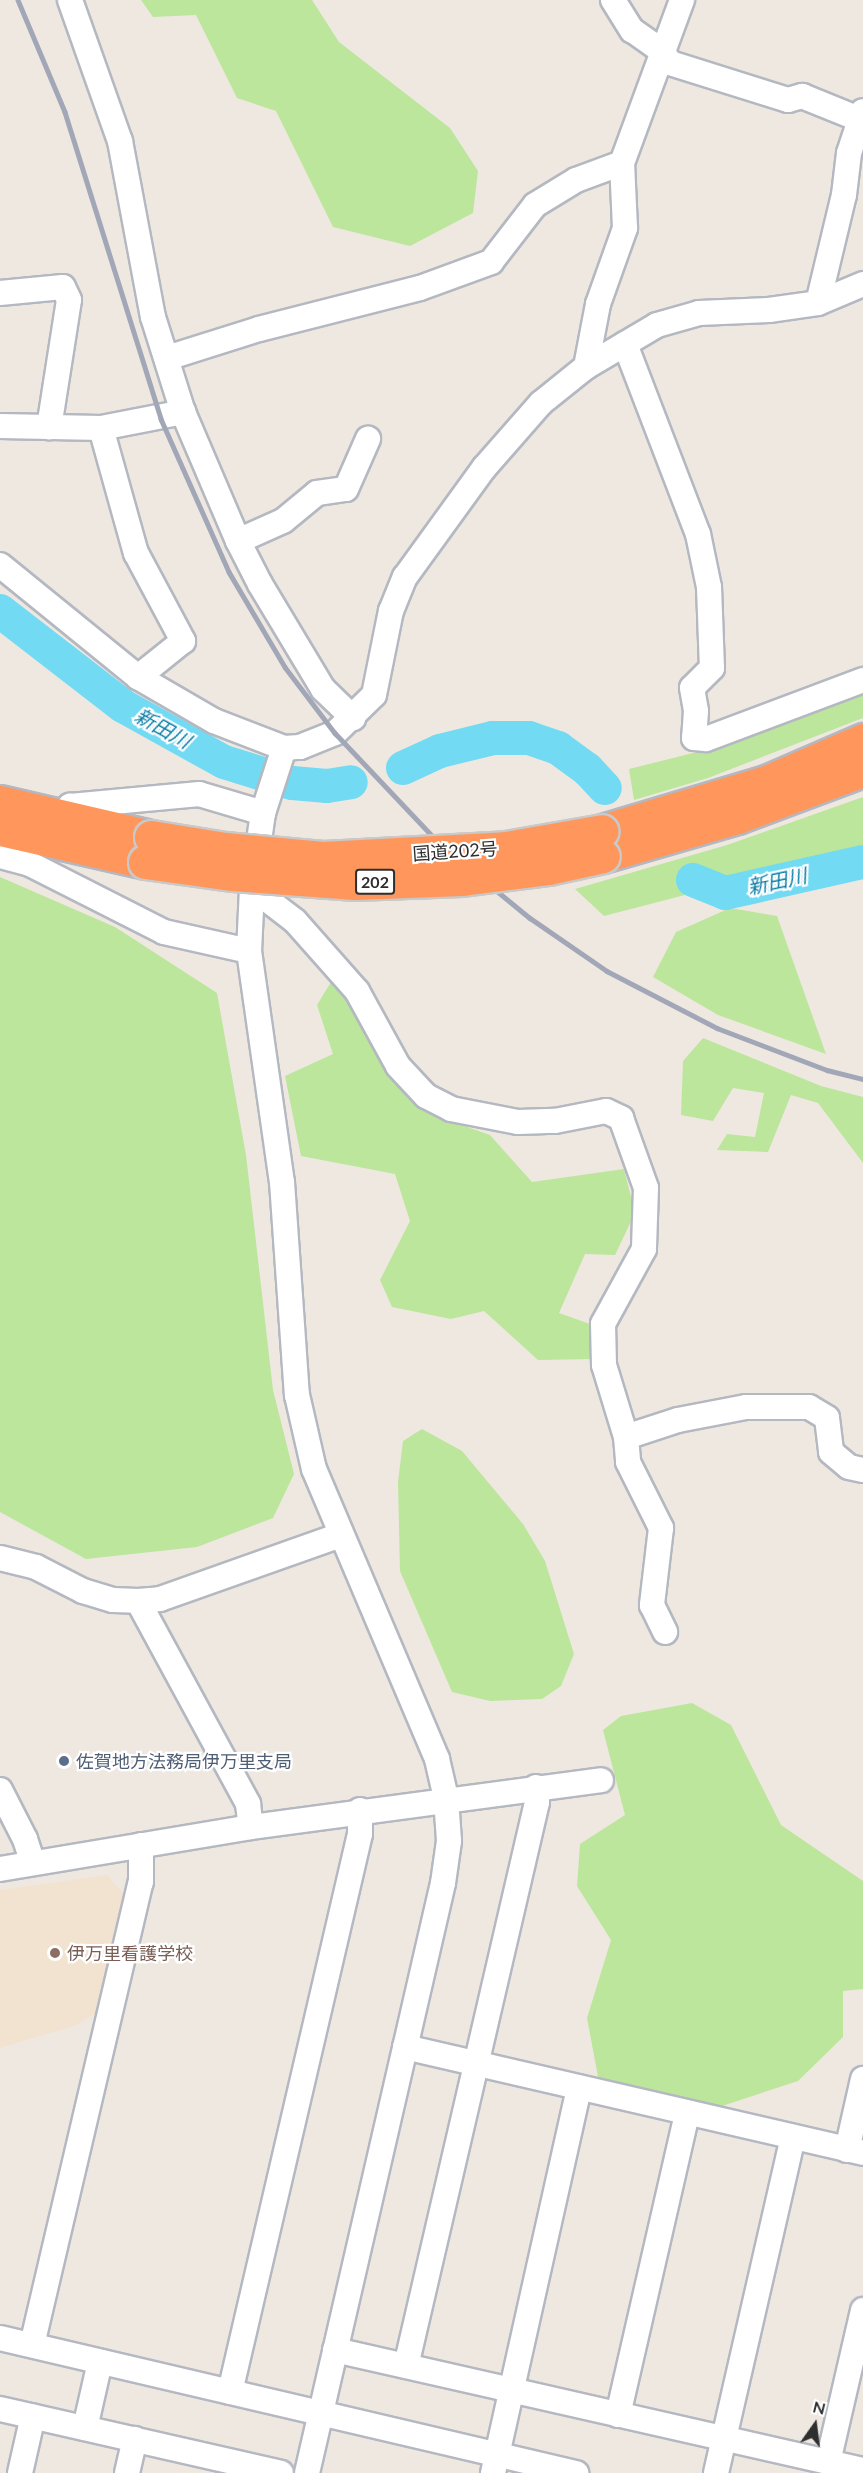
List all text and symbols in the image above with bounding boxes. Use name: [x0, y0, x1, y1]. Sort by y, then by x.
water label: 新田川: [131, 703, 195, 753]
street label: 国道202号: [412, 837, 498, 865]
water label: 新田川: [745, 863, 809, 899]
road number: 202: [354, 869, 396, 895]
place label: 佐賀地方法務局伊万里支局: [76, 1750, 292, 1772]
marker: 佐賀地方法務局伊万里支局: [57, 1754, 71, 1768]
place label: 伊万里看護学校: [67, 1942, 193, 1964]
marker: 伊万里看護学校: [48, 1946, 62, 1960]
north arrow: [785, 2395, 845, 2455]
text: N: [811, 2396, 828, 2418]

